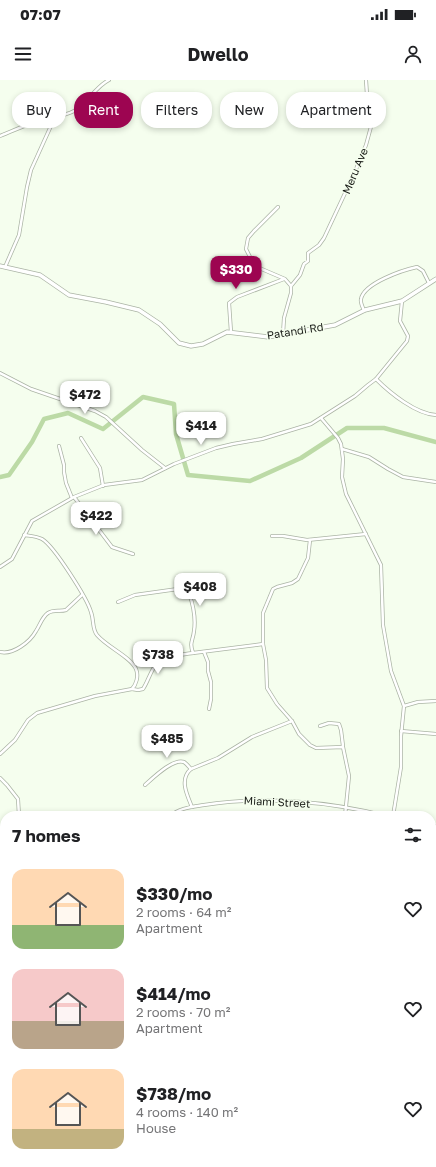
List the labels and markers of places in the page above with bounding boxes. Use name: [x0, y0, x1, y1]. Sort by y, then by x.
pin: $330: [212, 256, 260, 290]
pin: $472: [61, 381, 109, 415]
pin: $414: [177, 412, 225, 446]
pin: $422: [72, 502, 120, 536]
pin: $408: [176, 573, 224, 607]
pin: $738: [134, 641, 182, 675]
pin: $485: [143, 725, 191, 759]

